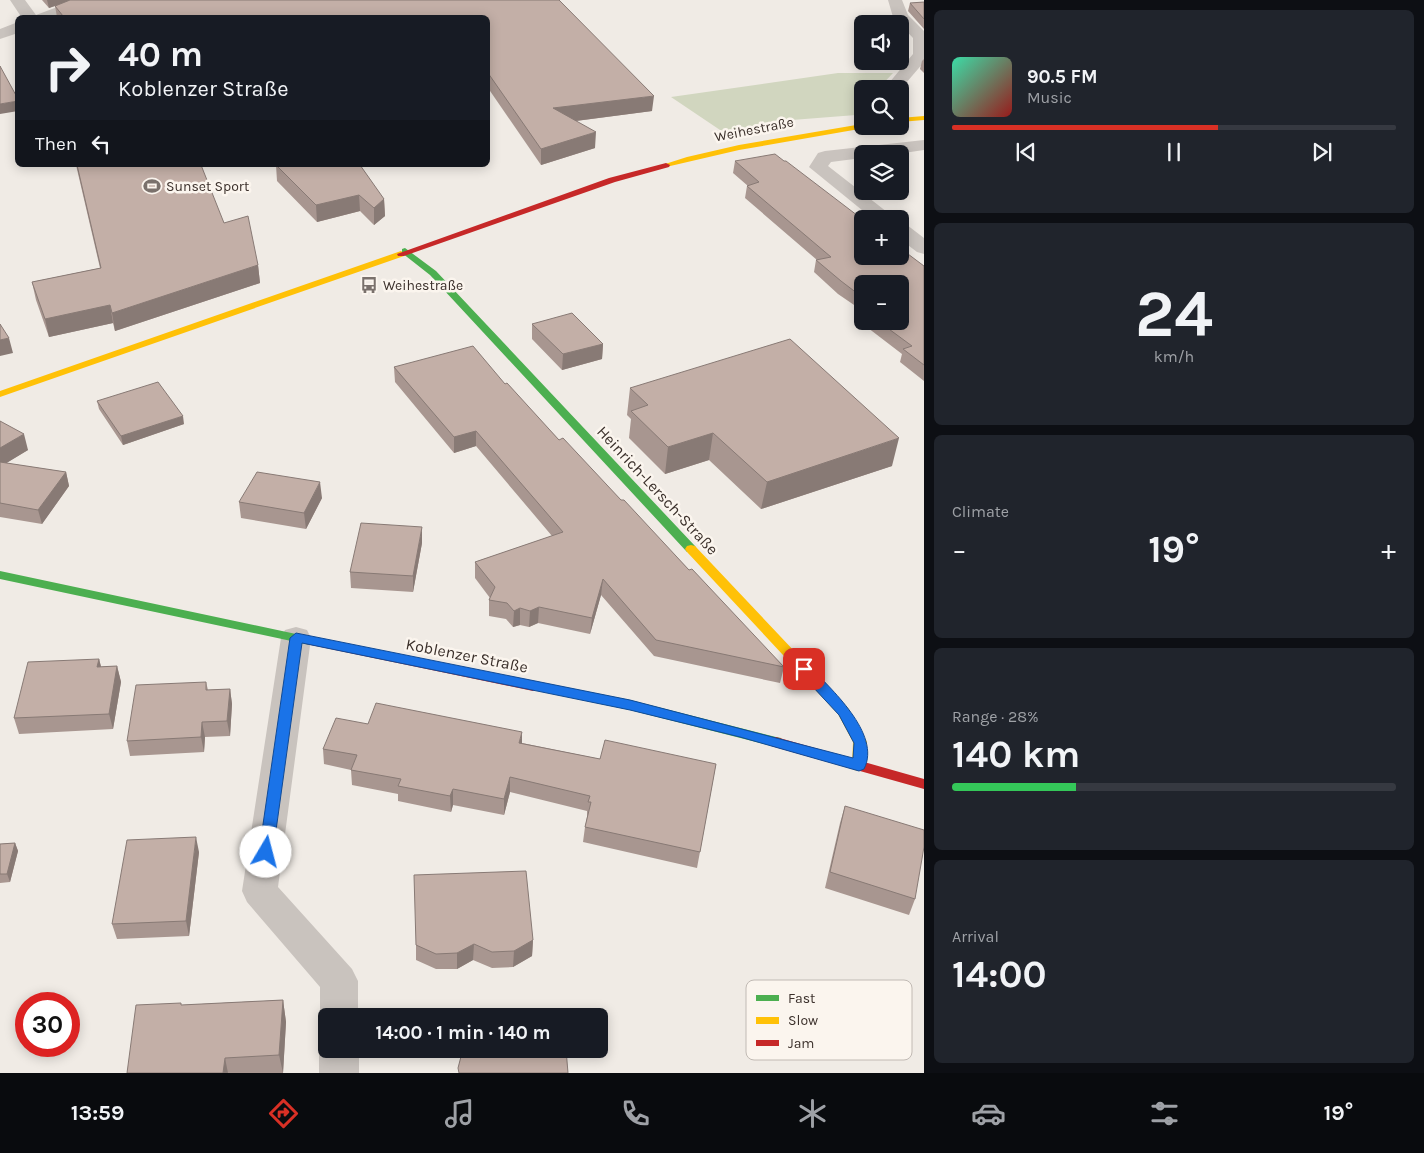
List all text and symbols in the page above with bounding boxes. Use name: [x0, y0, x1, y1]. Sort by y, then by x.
map controls: [854, 15, 909, 330]
button: sound: [854, 15, 909, 70]
text: 40 m: [118, 34, 203, 75]
icon: right: [35, 35, 100, 100]
text: 90.5 FM: [1027, 66, 1098, 88]
text: Koblenzer Straße: [118, 76, 289, 102]
button: search: [854, 80, 909, 135]
text: Music: [1027, 88, 1072, 107]
street label: Weihestraße: [713, 113, 795, 145]
icon: left: [87, 130, 115, 158]
text: Then: [35, 133, 77, 155]
icon: previous: [1012, 138, 1040, 166]
icon: pause: [1160, 138, 1188, 166]
icon: next: [1308, 138, 1336, 166]
button: layers: [854, 145, 909, 200]
sports icon: Sunset Sport: [142, 176, 162, 196]
place label: Sunset Sport: [166, 178, 249, 195]
button: +: [854, 210, 909, 265]
bus stop icon: Weihestraße: [359, 275, 379, 295]
button: −: [854, 275, 909, 330]
text: 24: [1135, 276, 1213, 352]
place label: Weihestraße: [383, 277, 463, 294]
text: km/h: [1154, 347, 1194, 366]
street label: Heinrich-Lersch-Straße: [593, 422, 722, 559]
text: Climate: [952, 502, 1009, 521]
text: 19°: [1148, 527, 1200, 572]
text: −: [952, 533, 967, 566]
text: +: [1381, 533, 1396, 566]
street label: Koblenzer Straße: [404, 634, 530, 677]
pin: [783, 648, 825, 690]
icon: arrive: [790, 655, 818, 683]
text: Range · 28%: [952, 707, 1039, 726]
text: 140 km: [952, 732, 1080, 777]
position arrow: [239, 825, 291, 877]
text: Arrival: [952, 927, 999, 946]
text: 14:00: [952, 952, 1046, 997]
legend: [746, 980, 912, 1060]
text: Fast: [788, 990, 815, 1007]
speed limit sign: 30: [15, 992, 80, 1057]
text: Slow: [788, 1012, 818, 1029]
text: 14:00 · 1 min · 140 m: [375, 1022, 551, 1044]
text: Jam: [788, 1035, 814, 1052]
icon: directions: [266, 1096, 301, 1131]
icon: music: [442, 1096, 477, 1131]
icon: phone: [618, 1096, 653, 1131]
icon: climate: [795, 1096, 830, 1131]
icon: car: [971, 1096, 1006, 1131]
icon: filters: [1147, 1096, 1182, 1131]
text: 13:59: [71, 1100, 124, 1126]
text: 19°: [1324, 1100, 1353, 1126]

